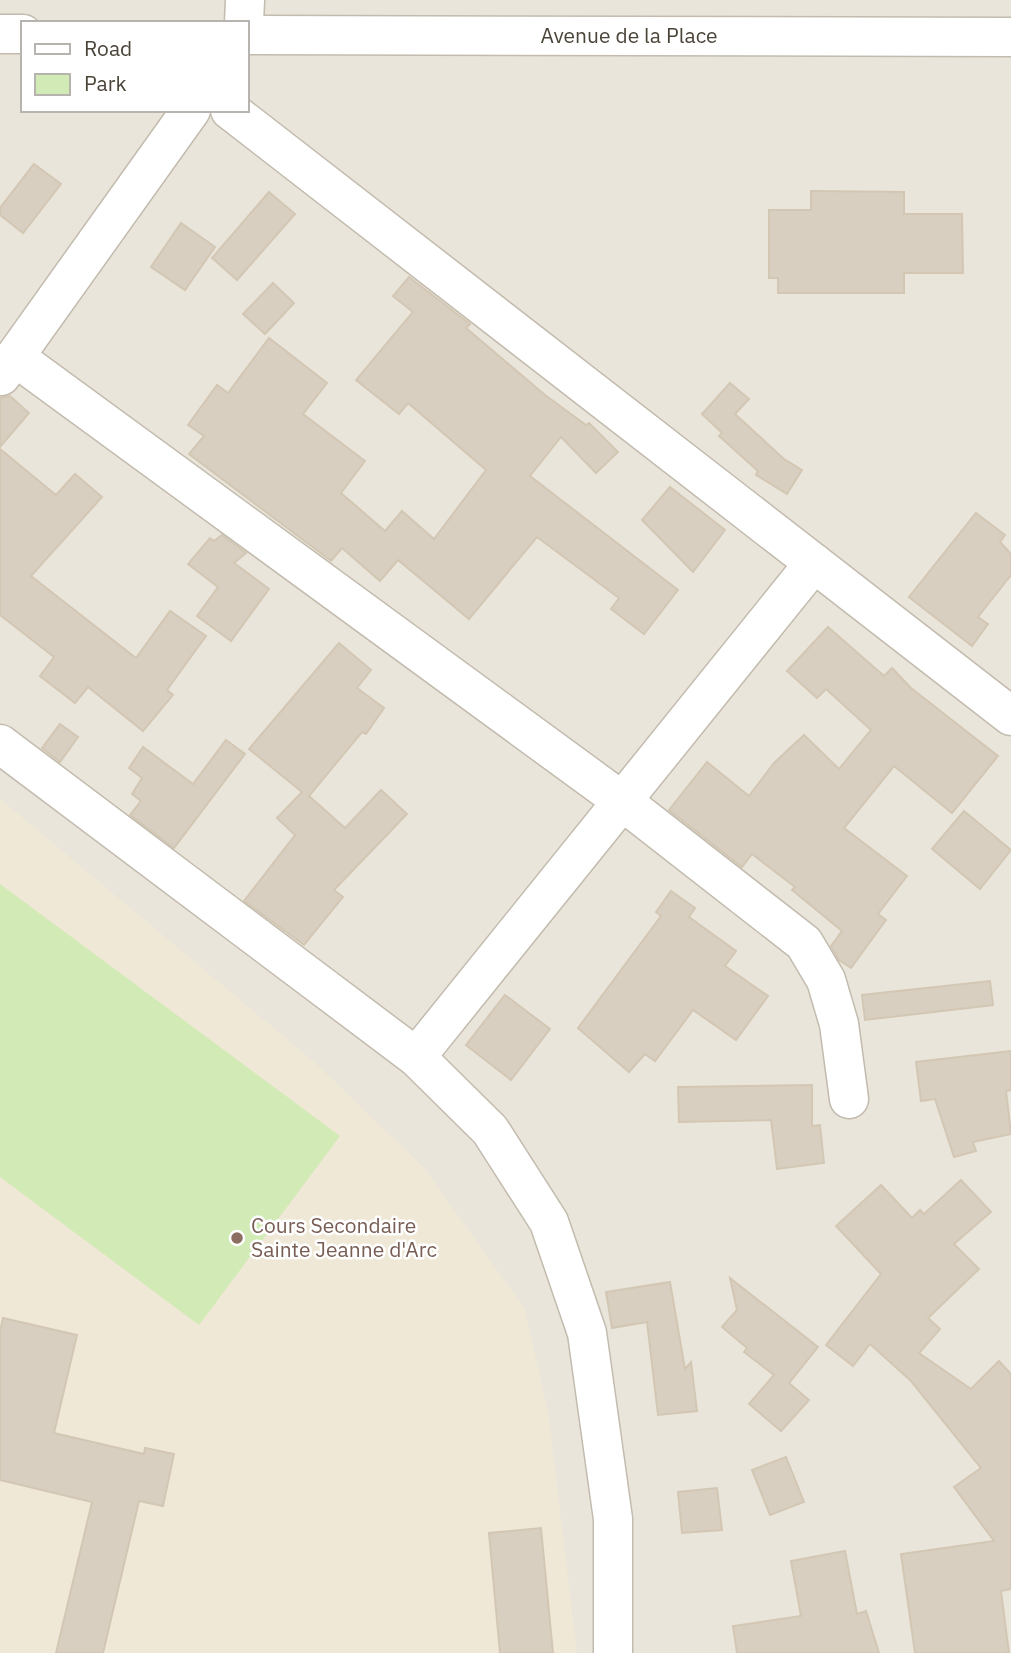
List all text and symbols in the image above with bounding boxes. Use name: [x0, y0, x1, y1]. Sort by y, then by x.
legend: [21, 21, 248, 112]
street label: Avenue de la Place: [540, 21, 718, 49]
text: Road: [84, 34, 132, 62]
text: Park: [84, 69, 127, 97]
place label: Cours Secondaire Sainte Jeanne d'Arc: [251, 1211, 437, 1263]
marker: Cours Secondaire Sainte Jeanne d'Arc: [229, 1230, 245, 1246]

